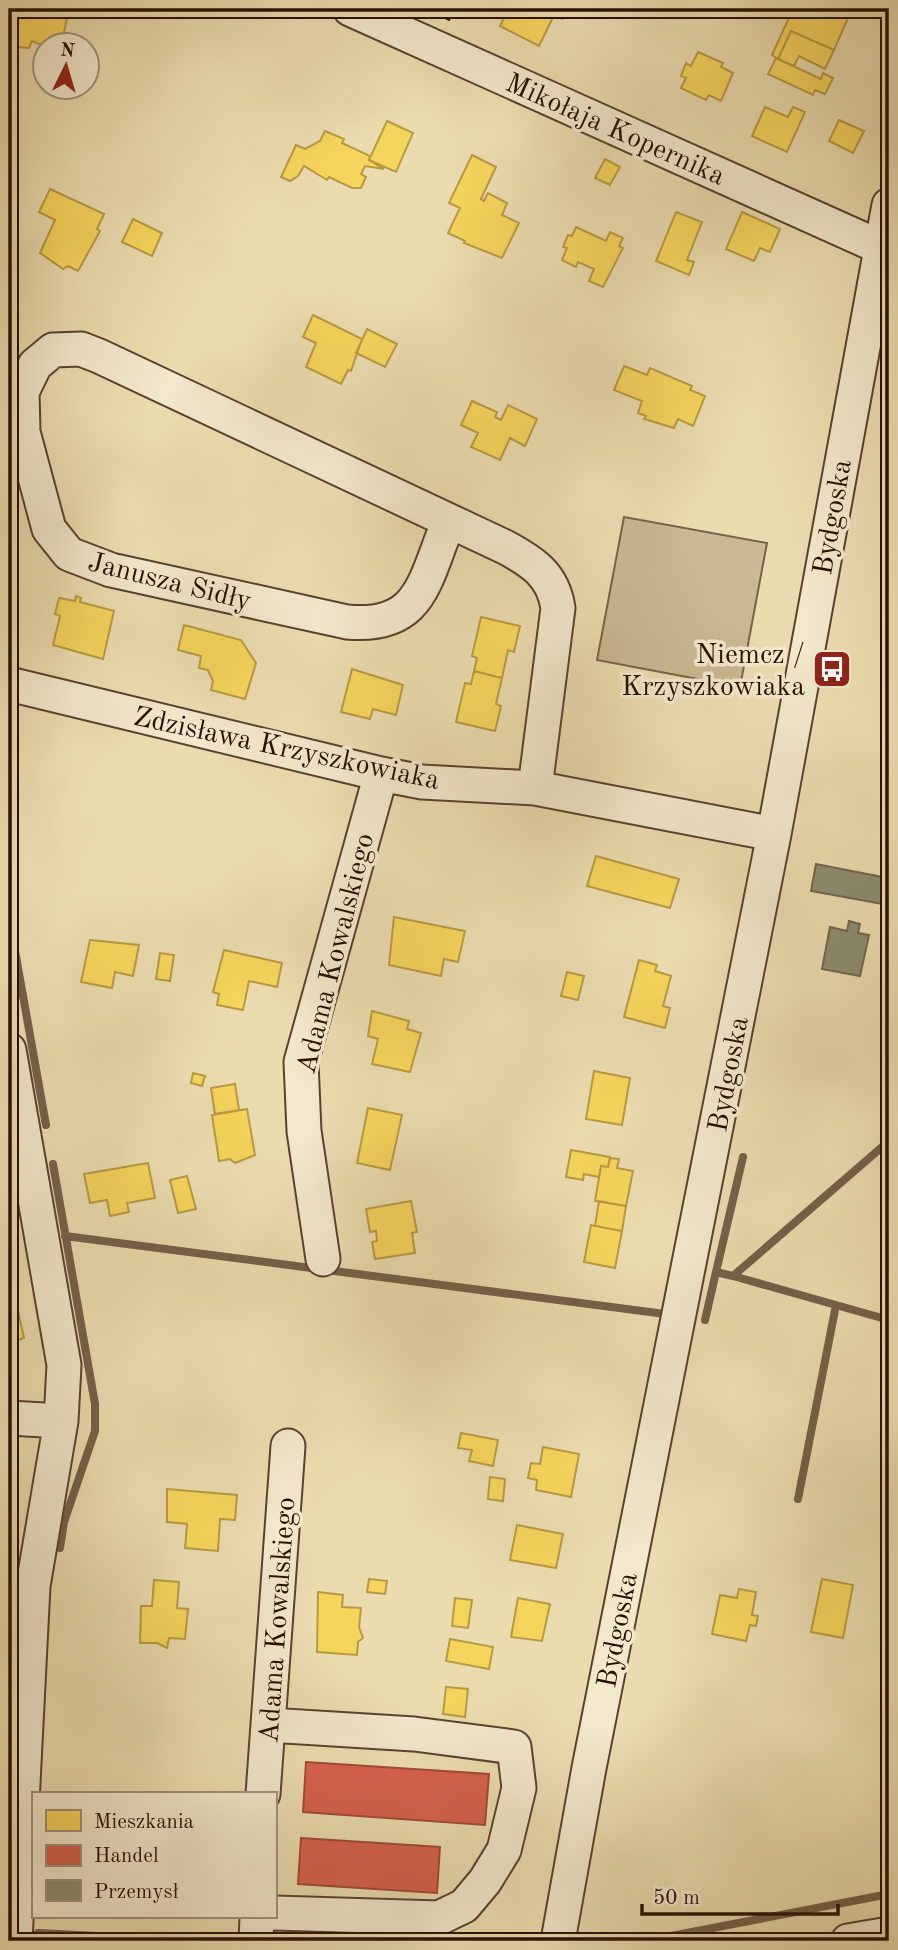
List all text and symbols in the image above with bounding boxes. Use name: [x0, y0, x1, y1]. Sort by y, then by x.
north arrow: [32, 32, 102, 102]
text: N: [59, 41, 76, 62]
street label: Mikołaja Kopernika: [501, 70, 729, 192]
street label: Bydgoska: [810, 457, 858, 578]
street label: Janusza Sidły: [85, 549, 254, 617]
place label: Niemcz / Krzyszkowiaka: [621, 642, 805, 702]
bus stop icon: Niemcz / Krzyszkowiaka: [811, 648, 853, 690]
street label: Zdzisława Krzyszkowiaka: [131, 704, 442, 796]
street label: Adama Kowalskiego: [293, 831, 380, 1077]
street label: Bydgoska: [705, 1014, 755, 1135]
street label: Adama Kowalskiego: [256, 1496, 302, 1744]
street label: Bydgoska: [594, 1570, 644, 1691]
legend: [32, 1792, 276, 1918]
text: Mieszkania: [94, 1812, 194, 1833]
text: Handel: [94, 1846, 159, 1867]
scale bar: [642, 1873, 838, 1917]
text: Przemysł: [94, 1882, 179, 1903]
text: 50 m: [653, 1888, 700, 1909]

